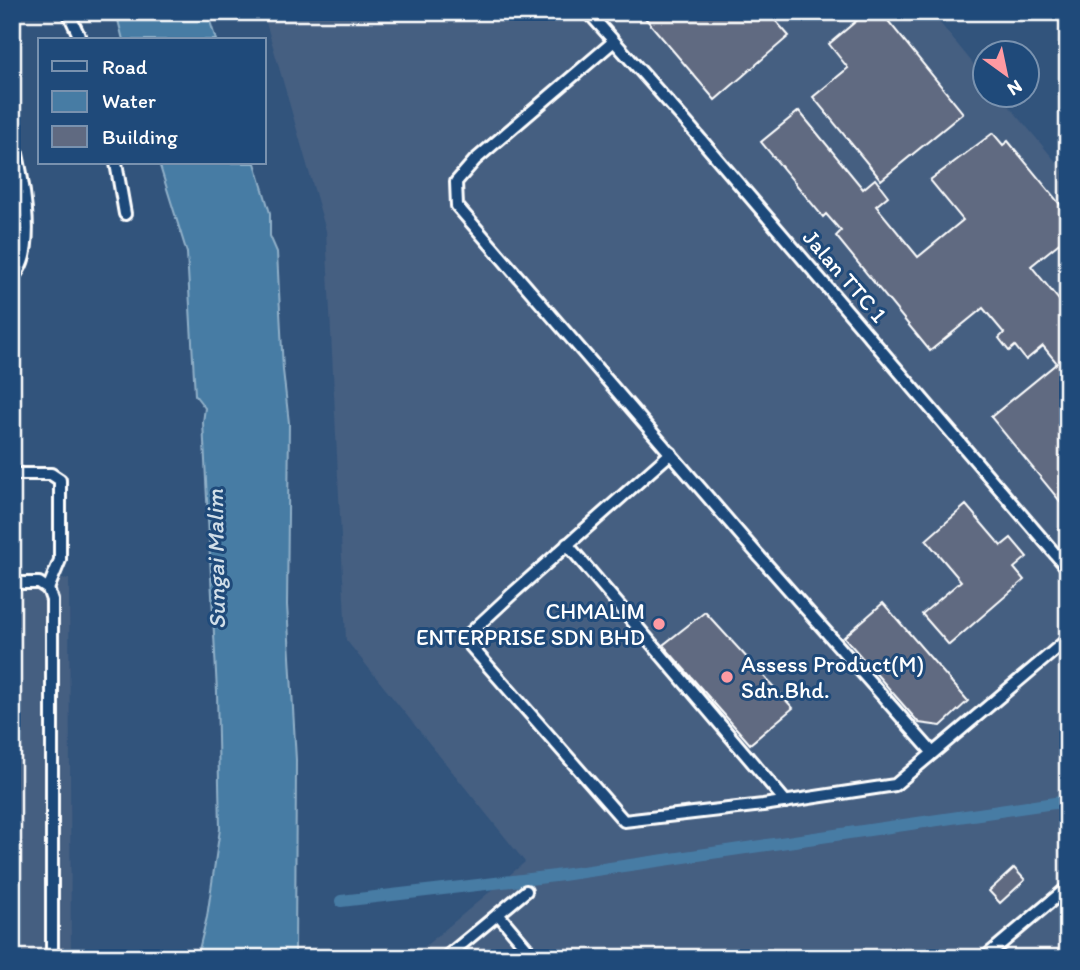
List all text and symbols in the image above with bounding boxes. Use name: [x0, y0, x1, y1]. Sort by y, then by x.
legend: [38, 38, 266, 164]
north arrow: [972, 38, 1042, 108]
text: Road: [102, 54, 148, 79]
text: N: [1003, 75, 1027, 101]
text: Water: [102, 88, 156, 113]
text: Building: [102, 124, 178, 149]
street label: Jalan TTC 1: [797, 224, 893, 329]
water label: Sungai Malim: [200, 488, 231, 629]
place label: CHMALIM ENTERPRISE SDN BHD: [416, 597, 645, 651]
marker: CHMALIM ENTERPRISE SDN BHD: [651, 616, 667, 632]
place label: Assess Product(M) Sdn.Bhd.: [741, 650, 924, 704]
marker: Assess Product(M) Sdn.Bhd.: [719, 669, 735, 685]

